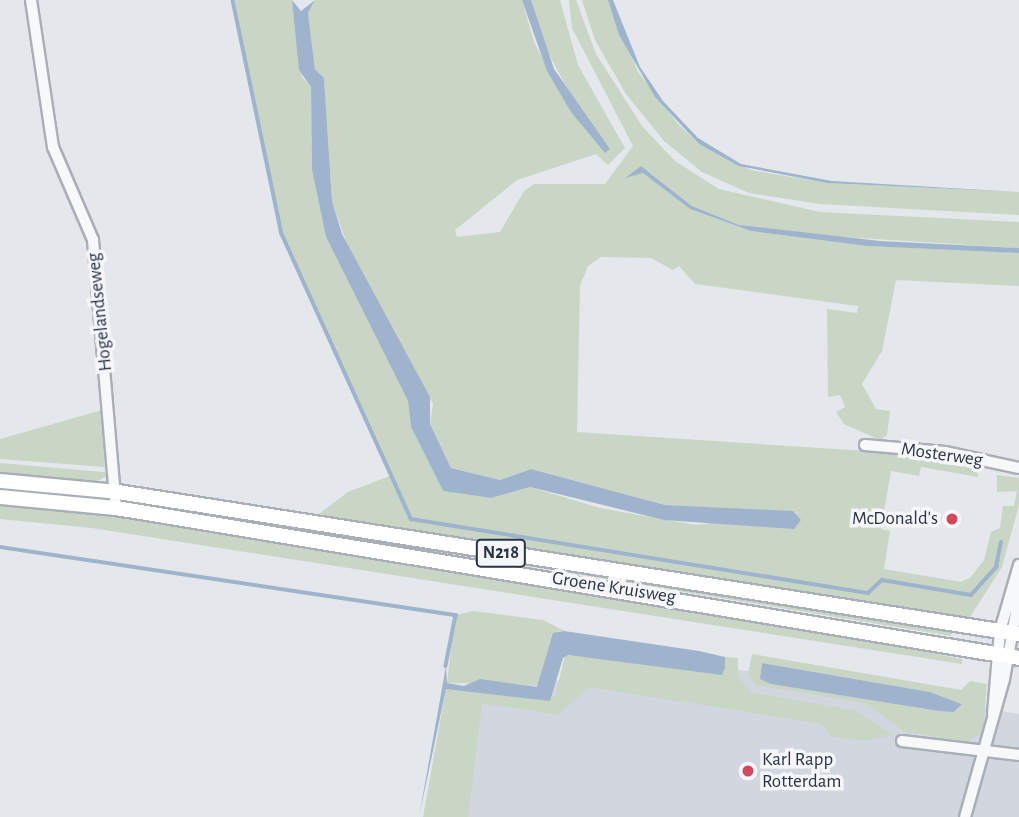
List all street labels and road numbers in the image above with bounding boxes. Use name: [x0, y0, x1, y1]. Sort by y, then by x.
street label: Hogelandseweg: [82, 252, 118, 372]
street label: Mosterweg: [900, 438, 984, 472]
road number: N218: [475, 538, 527, 568]
street label: Groene Kruisweg: [551, 567, 677, 609]

